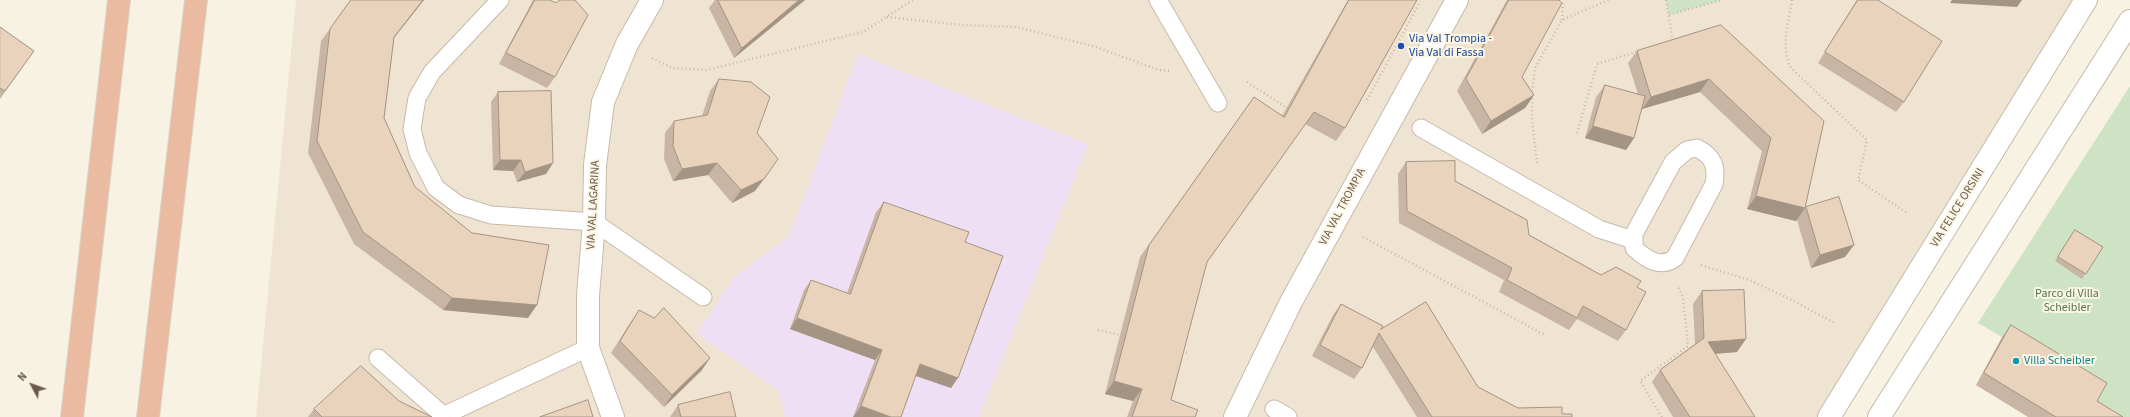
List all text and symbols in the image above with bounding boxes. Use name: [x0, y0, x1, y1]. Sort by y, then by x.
place label: Via Val Trompia - Via Val di Fassa: [1409, 32, 1492, 60]
marker: Via Val Trompia - Via Val di Fassa: [1396, 41, 1406, 51]
street label: VIA VAL LAGARINA: [584, 160, 604, 250]
street label: VIA VAL TROMPIA: [1317, 166, 1369, 248]
street label: VIA FELICE ORSINI: [1928, 166, 1988, 250]
park label: Parco di Villa Scheibler: [2035, 287, 2099, 315]
place label: Villa Scheibler: [2024, 354, 2095, 368]
marker: Villa Scheibler: [2011, 356, 2021, 366]
north arrow: [12, 365, 52, 405]
text: N: [14, 369, 31, 384]

